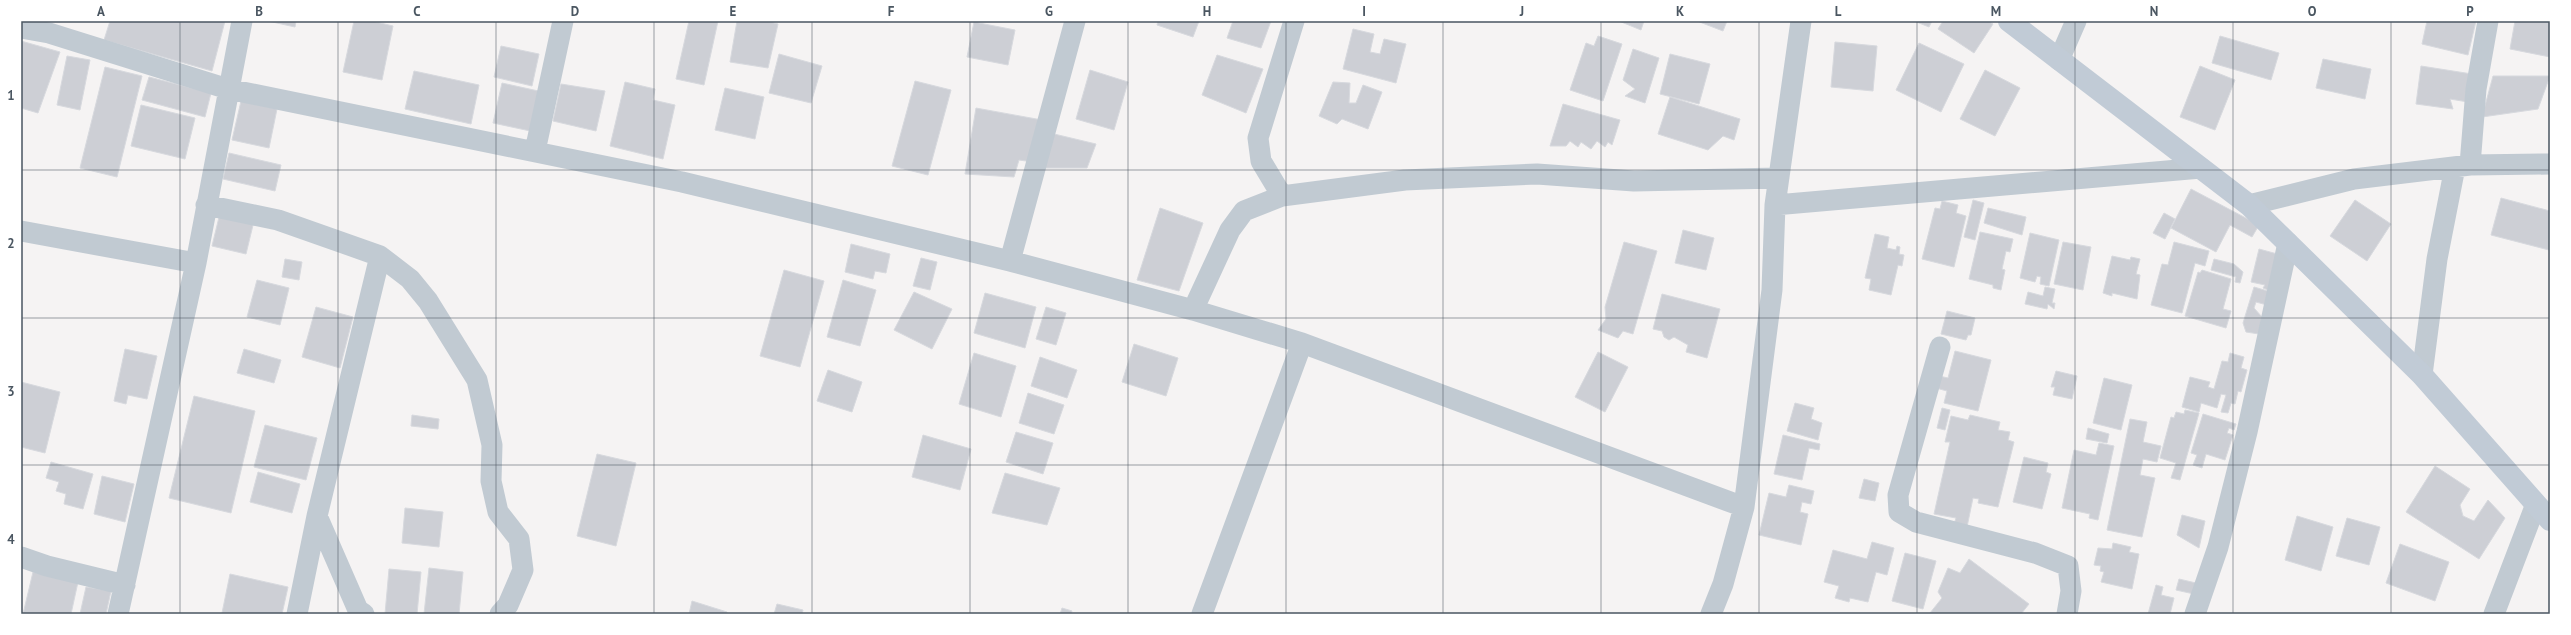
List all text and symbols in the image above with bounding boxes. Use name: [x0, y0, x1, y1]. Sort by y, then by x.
text: A: [97, 3, 105, 20]
text: B: [255, 3, 263, 20]
text: C: [413, 3, 421, 20]
text: D: [571, 3, 579, 20]
text: E: [730, 3, 737, 20]
text: F: [888, 3, 895, 20]
text: G: [1045, 3, 1053, 20]
text: H: [1203, 3, 1211, 20]
text: I: [1362, 3, 1366, 20]
text: J: [1519, 3, 1524, 20]
text: K: [1676, 3, 1684, 20]
text: L: [1835, 3, 1842, 20]
text: M: [1991, 3, 2001, 20]
text: N: [2150, 3, 2158, 20]
text: O: [2308, 3, 2317, 20]
text: P: [2466, 3, 2474, 20]
text: 1: [7, 87, 15, 104]
text: 2: [7, 235, 15, 252]
text: 3: [7, 383, 15, 400]
text: 4: [7, 531, 15, 548]

